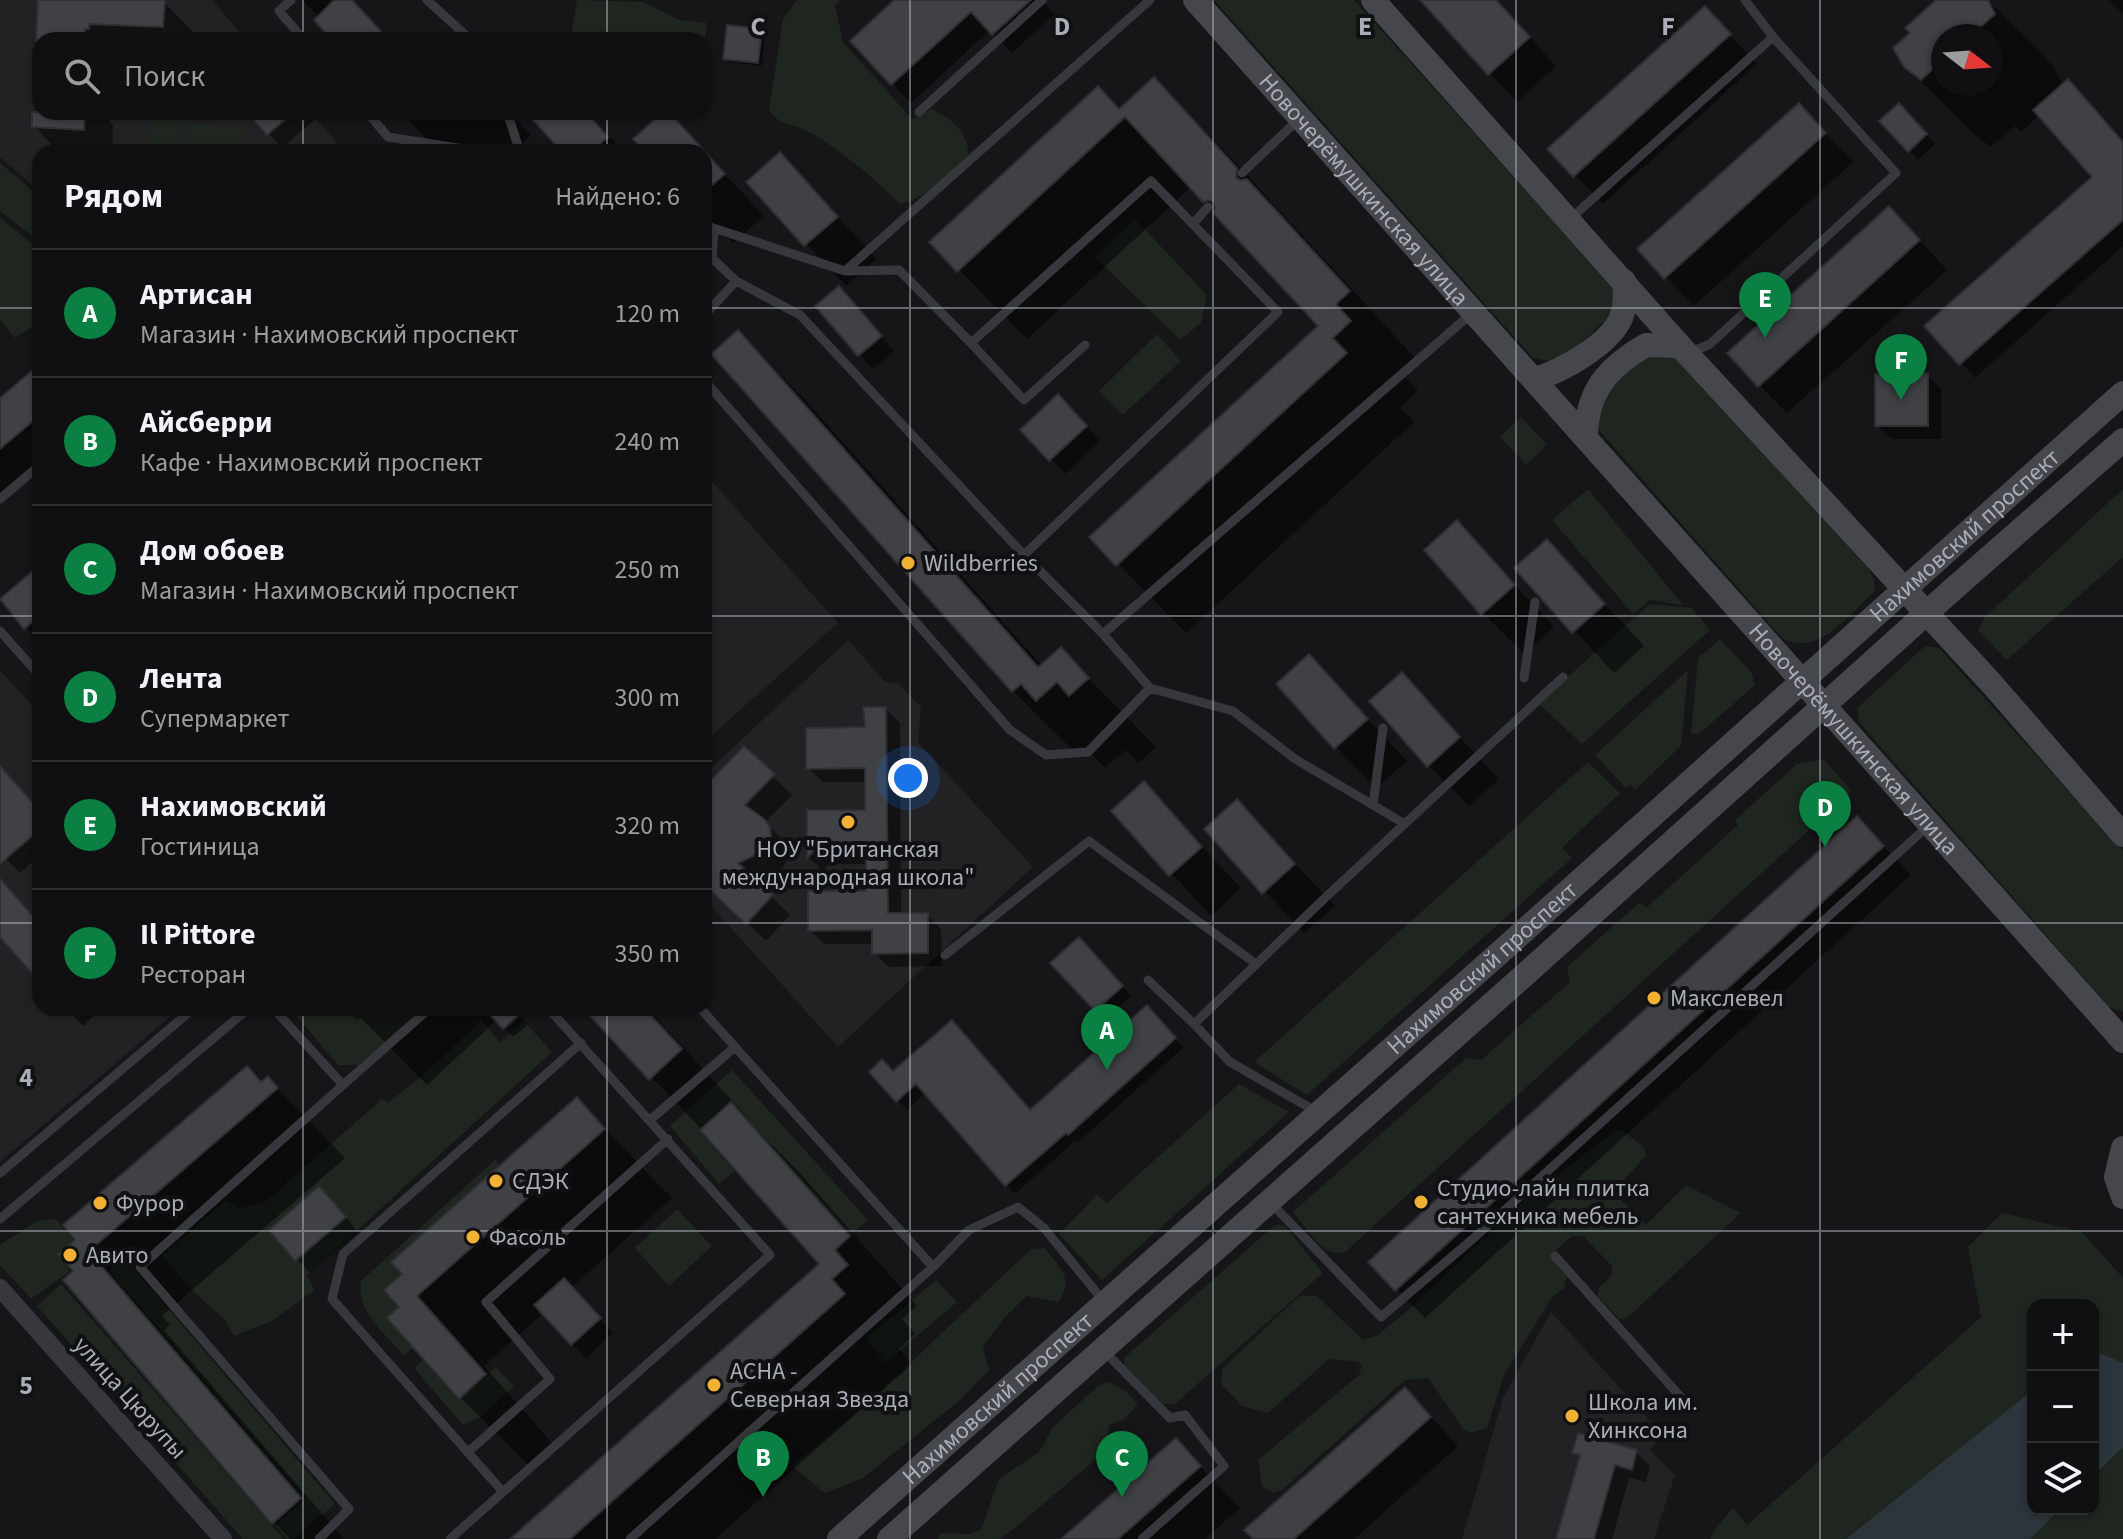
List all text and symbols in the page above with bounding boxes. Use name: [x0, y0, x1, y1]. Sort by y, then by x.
text: C: [750, 8, 766, 45]
text: D: [1054, 8, 1070, 45]
text: E: [1358, 8, 1372, 45]
text: F: [1661, 8, 1675, 45]
north arrow: [1931, 24, 2003, 96]
search box: [32, 32, 712, 120]
icon: search: [60, 54, 104, 98]
text: Поиск: [124, 55, 205, 98]
street label: Новочерёмушкинская улица: [1251, 65, 1477, 314]
text: Рядом: [64, 172, 163, 221]
text: Найдено: 6: [555, 178, 680, 215]
pin: E: [1739, 272, 1791, 338]
text: Артисан: [140, 273, 253, 316]
text: A: [83, 295, 97, 332]
text: 120 m: [614, 295, 680, 332]
text: Магазин · Нахимовский проспект: [140, 316, 519, 353]
pin: F: [1875, 334, 1927, 400]
text: Айсберри: [140, 401, 272, 444]
text: B: [82, 423, 98, 460]
text: 240 m: [614, 423, 680, 460]
street label: Нахимовский проспект: [1861, 440, 2068, 630]
text: Кафе · Нахимовский проспект: [140, 444, 483, 481]
text: Дом обоев: [140, 529, 285, 572]
place label: Wildberries: [924, 546, 1038, 581]
text: C: [82, 551, 98, 588]
text: 250 m: [614, 551, 680, 588]
marker: Wildberries: [899, 554, 917, 572]
text: Магазин · Нахимовский проспект: [140, 572, 519, 609]
street label: Новочерёмушкинская улица: [1740, 615, 1967, 863]
text: Лента: [140, 657, 223, 700]
text: D: [82, 679, 98, 716]
text: 300 m: [614, 679, 680, 716]
text: Супермаркет: [140, 700, 289, 737]
your location: [888, 758, 928, 798]
pin: D: [1799, 781, 1851, 847]
text: Нахимовский: [140, 785, 327, 828]
text: E: [83, 807, 97, 844]
text: 320 m: [614, 807, 680, 844]
marker: НОУ "Британская международная школа": [839, 813, 857, 831]
text: Гостиница: [140, 828, 260, 865]
place label: НОУ "Британская международная школа": [722, 832, 974, 895]
street label: Нахимовский проспект: [1379, 873, 1585, 1063]
text: Il Pittore: [140, 913, 255, 956]
text: F: [83, 935, 97, 972]
text: 350 m: [614, 935, 680, 972]
text: Ресторан: [140, 956, 246, 993]
place label: Макслевел: [1670, 981, 1784, 1016]
marker: Макслевел: [1645, 989, 1663, 1007]
pin: A: [1081, 1004, 1133, 1070]
text: 4: [19, 1059, 33, 1096]
place label: СДЭК: [512, 1164, 569, 1199]
place label: Студио-лайн плитка сантехника мебель: [1437, 1171, 1650, 1234]
marker: СДЭК: [487, 1172, 505, 1190]
place label: Фурор: [116, 1186, 184, 1221]
marker: Студио-лайн плитка сантехника мебель: [1412, 1193, 1430, 1211]
marker: Фурор: [91, 1194, 109, 1212]
place label: Фасоль: [489, 1220, 566, 1255]
marker: Фасоль: [464, 1228, 482, 1246]
place label: Авито: [86, 1238, 149, 1273]
marker: Авито: [61, 1246, 79, 1264]
map controls: [2027, 1299, 2099, 1515]
button: +: [2027, 1299, 2099, 1371]
street label: Нахимовский проспект: [894, 1304, 1101, 1493]
street label: улица Цюрупы: [65, 1329, 195, 1467]
place label: АСНА - Северная Звезда: [730, 1354, 909, 1417]
text: 5: [19, 1367, 33, 1404]
button: −: [2027, 1371, 2099, 1443]
marker: АСНА - Северная Звезда: [705, 1376, 723, 1394]
place label: Школа им. Хинксона: [1588, 1385, 1698, 1448]
marker: Школа им. Хинксона: [1563, 1407, 1581, 1425]
pin: B: [737, 1431, 789, 1497]
pin: C: [1096, 1431, 1148, 1497]
button: layers: [2027, 1443, 2099, 1515]

